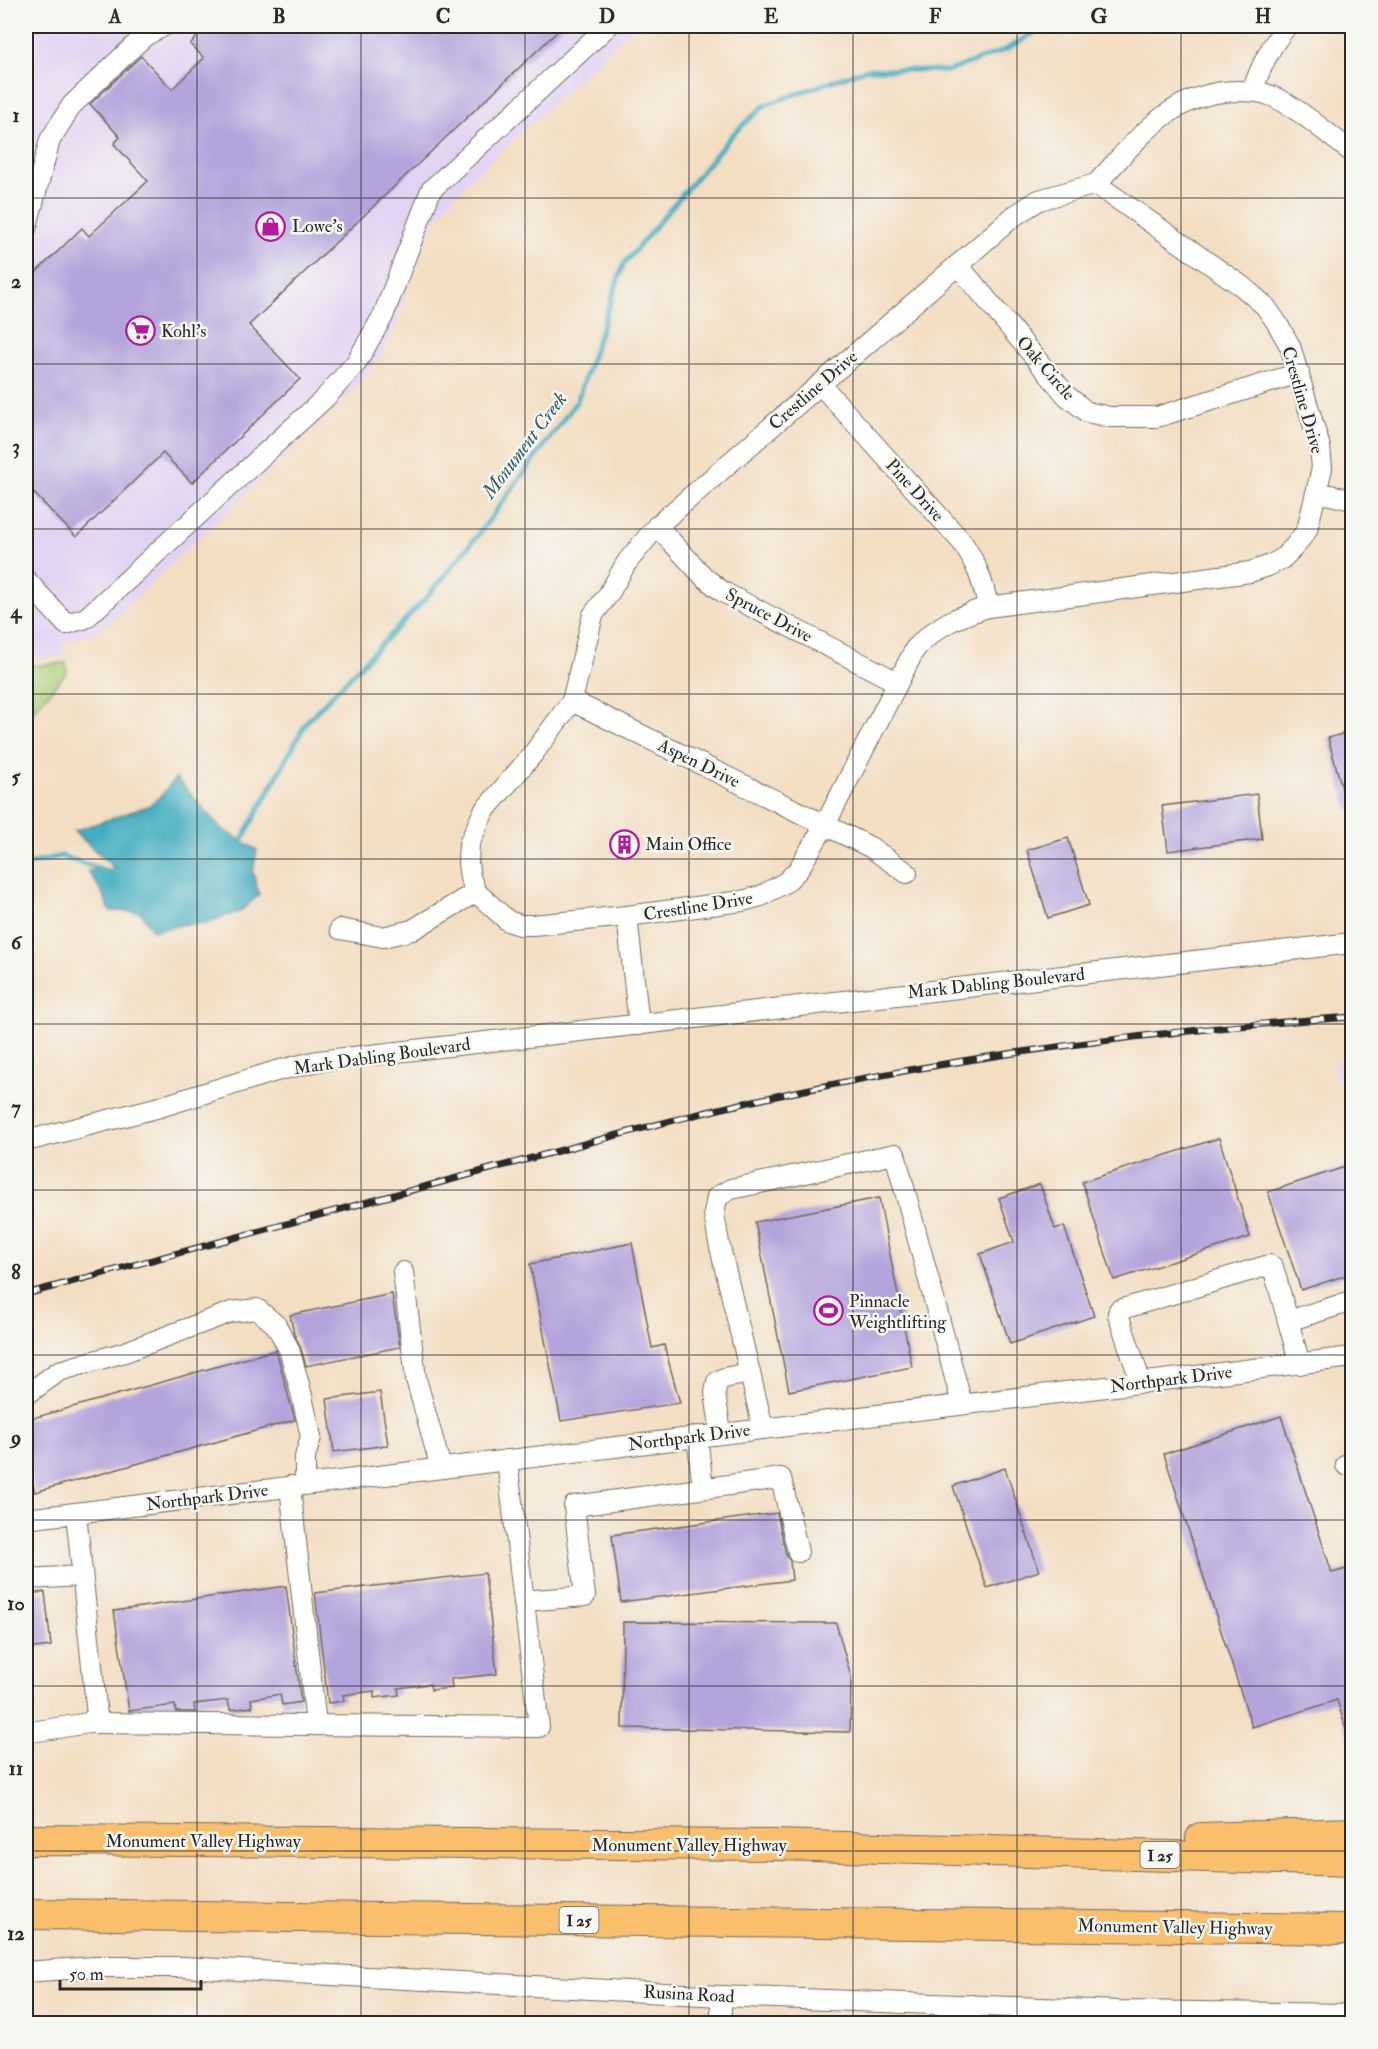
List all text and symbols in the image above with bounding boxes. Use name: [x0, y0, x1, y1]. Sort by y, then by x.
text: A: [108, 4, 122, 29]
text: B: [272, 4, 286, 29]
text: C: [436, 4, 450, 29]
text: D: [599, 4, 615, 29]
text: E: [764, 4, 779, 29]
text: F: [929, 4, 942, 29]
text: G: [1091, 4, 1108, 29]
text: H: [1255, 4, 1271, 29]
text: 1: [12, 103, 20, 128]
shop icon: Lowe's: [255, 210, 287, 242]
place label: Lowe's: [292, 215, 343, 238]
text: 2: [11, 269, 21, 294]
supermarket icon: Kohl's: [124, 315, 156, 347]
place label: Kohl's: [161, 320, 206, 343]
street label: Oak Circle: [1011, 331, 1080, 406]
street label: Crestline Drive: [1276, 344, 1329, 457]
street label: Crestline Drive: [764, 345, 863, 435]
water label: Monument Creek: [476, 387, 573, 504]
text: 3: [12, 434, 20, 459]
street label: Pine Drive: [880, 454, 949, 527]
street label: Spruce Drive: [721, 583, 816, 648]
text: 4: [10, 599, 23, 624]
street label: Aspen Drive: [653, 733, 744, 793]
text: 5: [12, 764, 22, 789]
building icon: Main Office: [608, 828, 640, 860]
place label: Main Office: [645, 833, 732, 856]
street label: Crestline Drive: [642, 886, 755, 926]
text: 6: [11, 930, 23, 955]
street label: Mark Dabling Boulevard: [906, 963, 1086, 1004]
street label: Mark Dabling Boulevard: [292, 1033, 472, 1080]
text: 7: [11, 1095, 21, 1120]
text: 8: [11, 1260, 21, 1285]
place label: Pinnacle Weightlifting: [848, 1290, 947, 1334]
sports icon: Pinnacle Weightlifting: [812, 1295, 844, 1327]
street label: Northpark Drive: [1109, 1361, 1234, 1398]
street label: Northpark Drive: [627, 1419, 752, 1456]
text: 9: [9, 1425, 21, 1450]
street label: Northpark Drive: [145, 1479, 270, 1516]
text: 10: [7, 1591, 25, 1616]
text: 11: [9, 1756, 23, 1781]
street label: Monument Valley Highway: [105, 1830, 302, 1853]
street label: Monument Valley Highway: [591, 1834, 788, 1857]
road number: I 25: [1140, 1842, 1180, 1868]
road number: I 25: [560, 1907, 598, 1933]
street label: Monument Valley Highway: [1077, 1914, 1274, 1941]
text: 12: [7, 1921, 25, 1946]
scale bar: [60, 1953, 201, 1991]
text: 50 m: [69, 1963, 104, 1986]
street label: Rusina Road: [643, 1981, 735, 2008]

